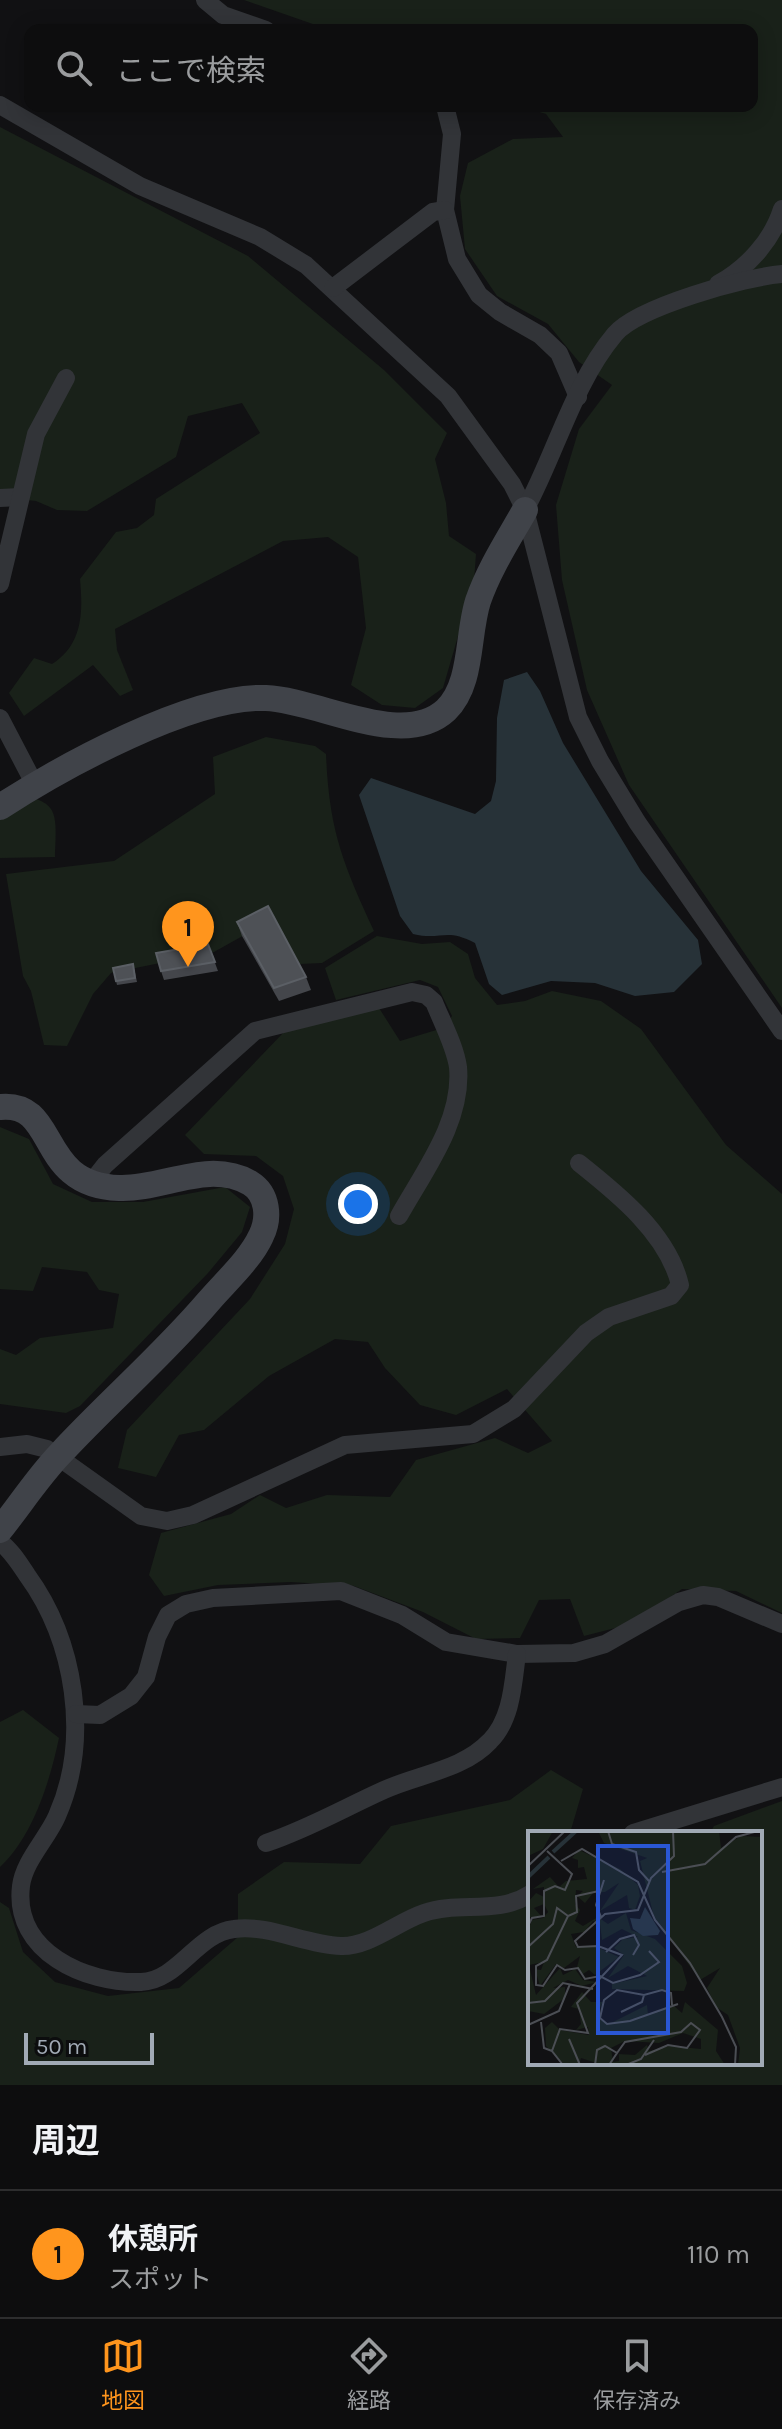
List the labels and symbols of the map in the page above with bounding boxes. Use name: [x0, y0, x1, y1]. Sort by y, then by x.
pin: 1: [162, 901, 214, 967]
your location: [338, 1184, 378, 1224]
inset map: [528, 1831, 762, 2065]
scale bar: [24, 2029, 154, 2065]

